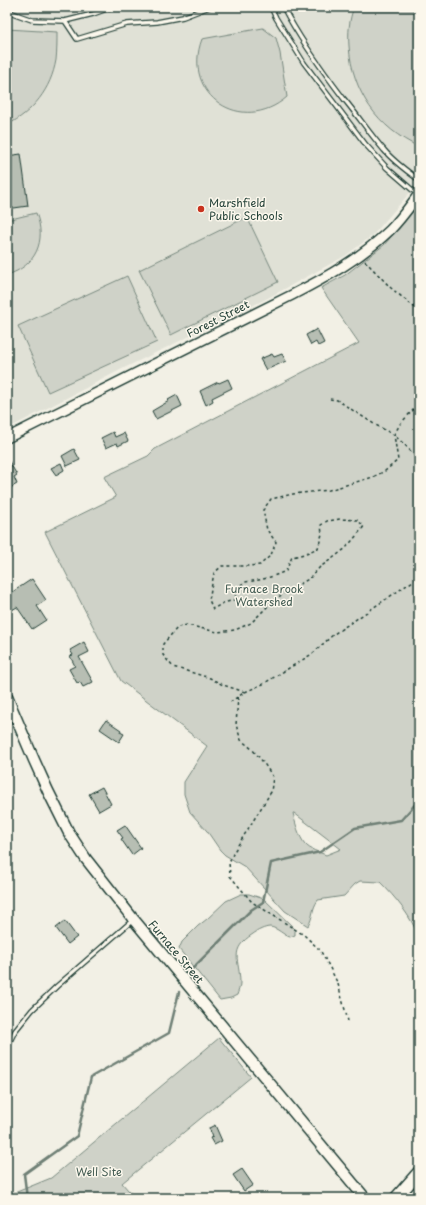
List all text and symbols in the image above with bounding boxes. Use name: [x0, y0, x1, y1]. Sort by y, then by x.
place label: Marshfield Public Schools: [209, 194, 283, 224]
marker: Marshfield Public Schools: [196, 204, 206, 214]
street label: Forest Street: [183, 295, 253, 342]
park label: Furnace Brook Watershed: [225, 580, 304, 610]
street label: Furnace Street: [145, 916, 208, 988]
park label: Well Site: [76, 1163, 122, 1180]

